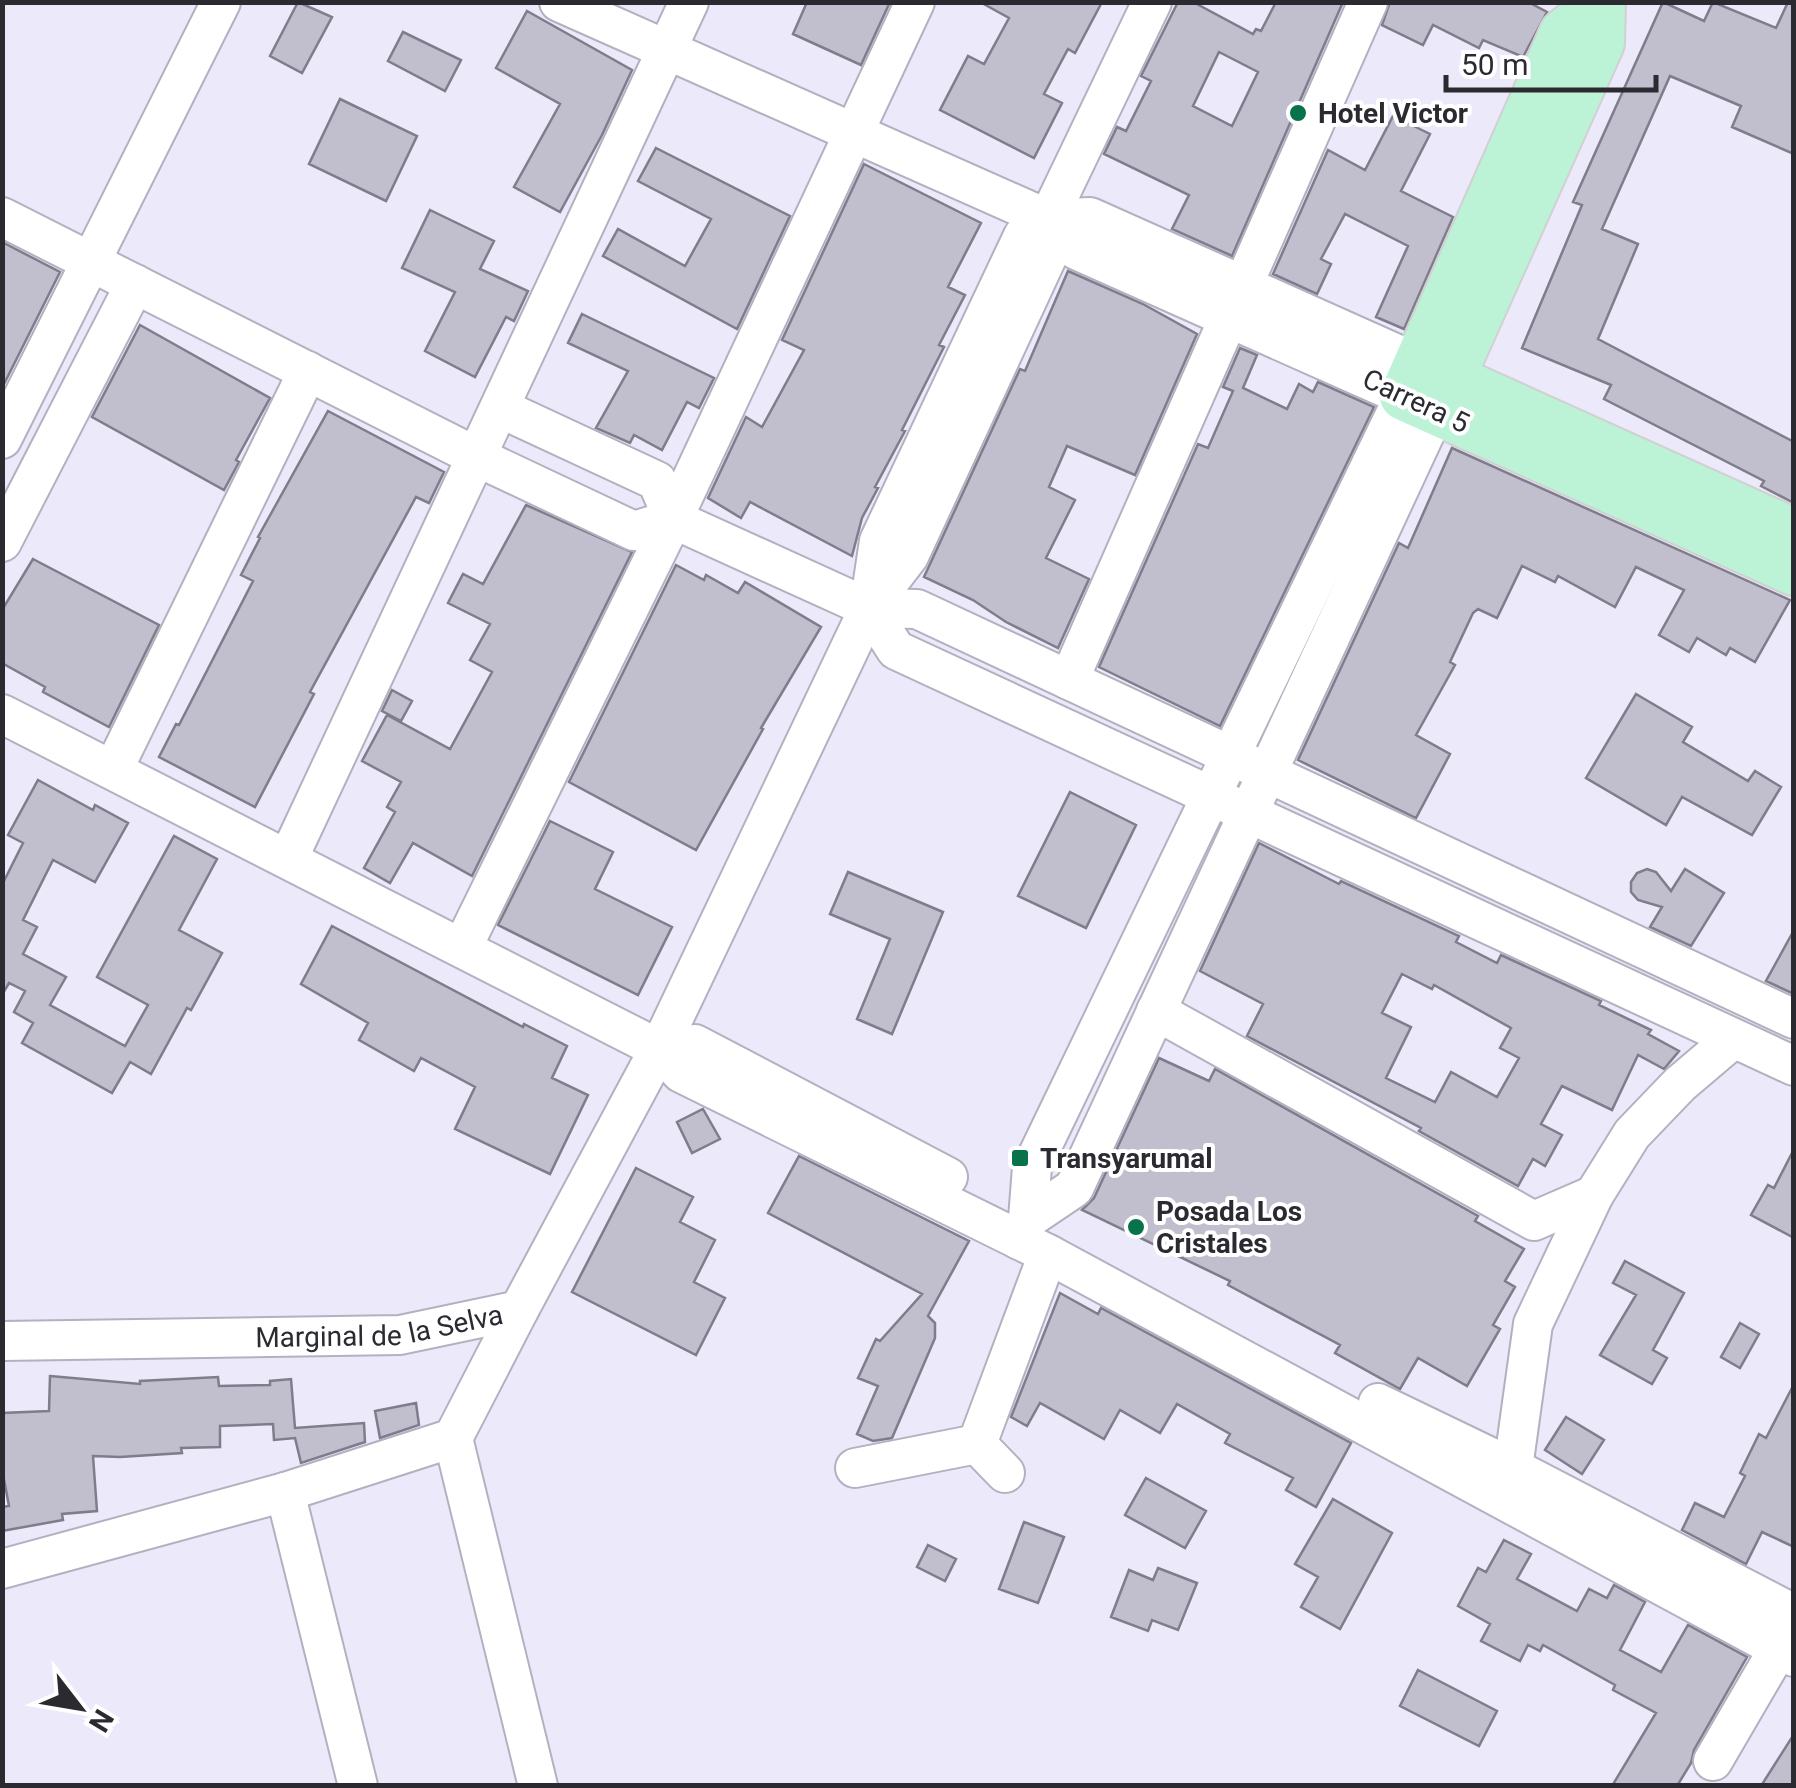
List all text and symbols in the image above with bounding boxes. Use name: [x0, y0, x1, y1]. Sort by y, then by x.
scale bar: [1446, 30, 1656, 92]
text: 50 m: [1461, 47, 1528, 82]
place label: Hotel Victor: [1318, 97, 1468, 130]
marker: Hotel Victor: [1287, 102, 1309, 124]
street label: Carrera 5: [1357, 362, 1475, 440]
place label: Transyarumal: [1040, 1142, 1213, 1175]
marker: Transyarumal: [1009, 1147, 1031, 1169]
place label: Posada Los Cristales: [1156, 1195, 1302, 1260]
marker: Posada Los Cristales: [1125, 1216, 1147, 1238]
street label: Marginal de la Selva: [255, 1297, 506, 1354]
north arrow: [30, 1658, 130, 1758]
text: N: [82, 1704, 120, 1738]

